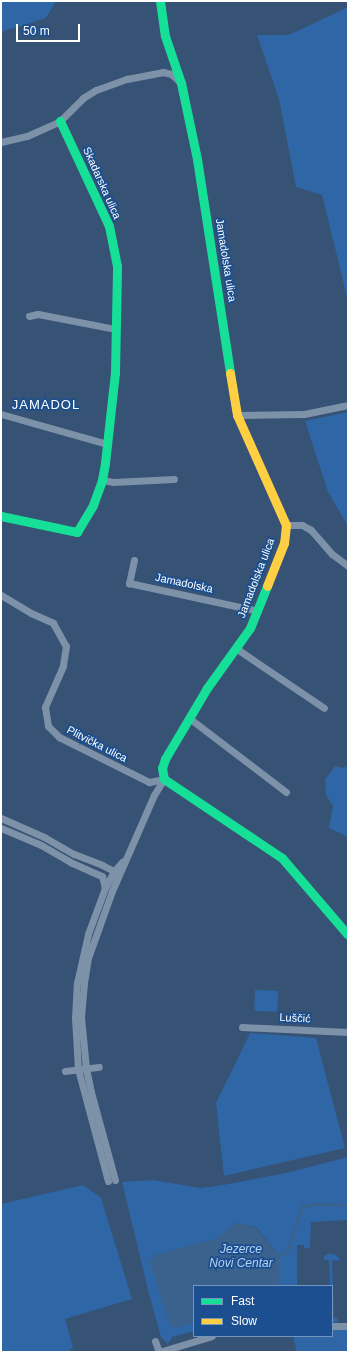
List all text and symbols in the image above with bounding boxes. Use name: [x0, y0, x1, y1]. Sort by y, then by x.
scale bar: [18, 16, 82, 42]
text: 50 m: [23, 24, 50, 38]
street label: Skadarska ulica: [80, 145, 124, 221]
street label: Jamadolska ulica: [213, 217, 239, 303]
district label: JAMADOL: [12, 397, 80, 413]
street label: Jamadolska ulica: [235, 536, 277, 620]
street label: Jamadolska: [154, 570, 214, 596]
street label: Plitvička ulica: [65, 723, 129, 765]
street label: Luščić: [279, 1011, 311, 1025]
water label: Jezerce Novi Centar: [209, 1243, 273, 1271]
legend: [193, 1285, 333, 1337]
text: Fast: [231, 1294, 254, 1308]
text: Slow: [231, 1314, 257, 1328]

